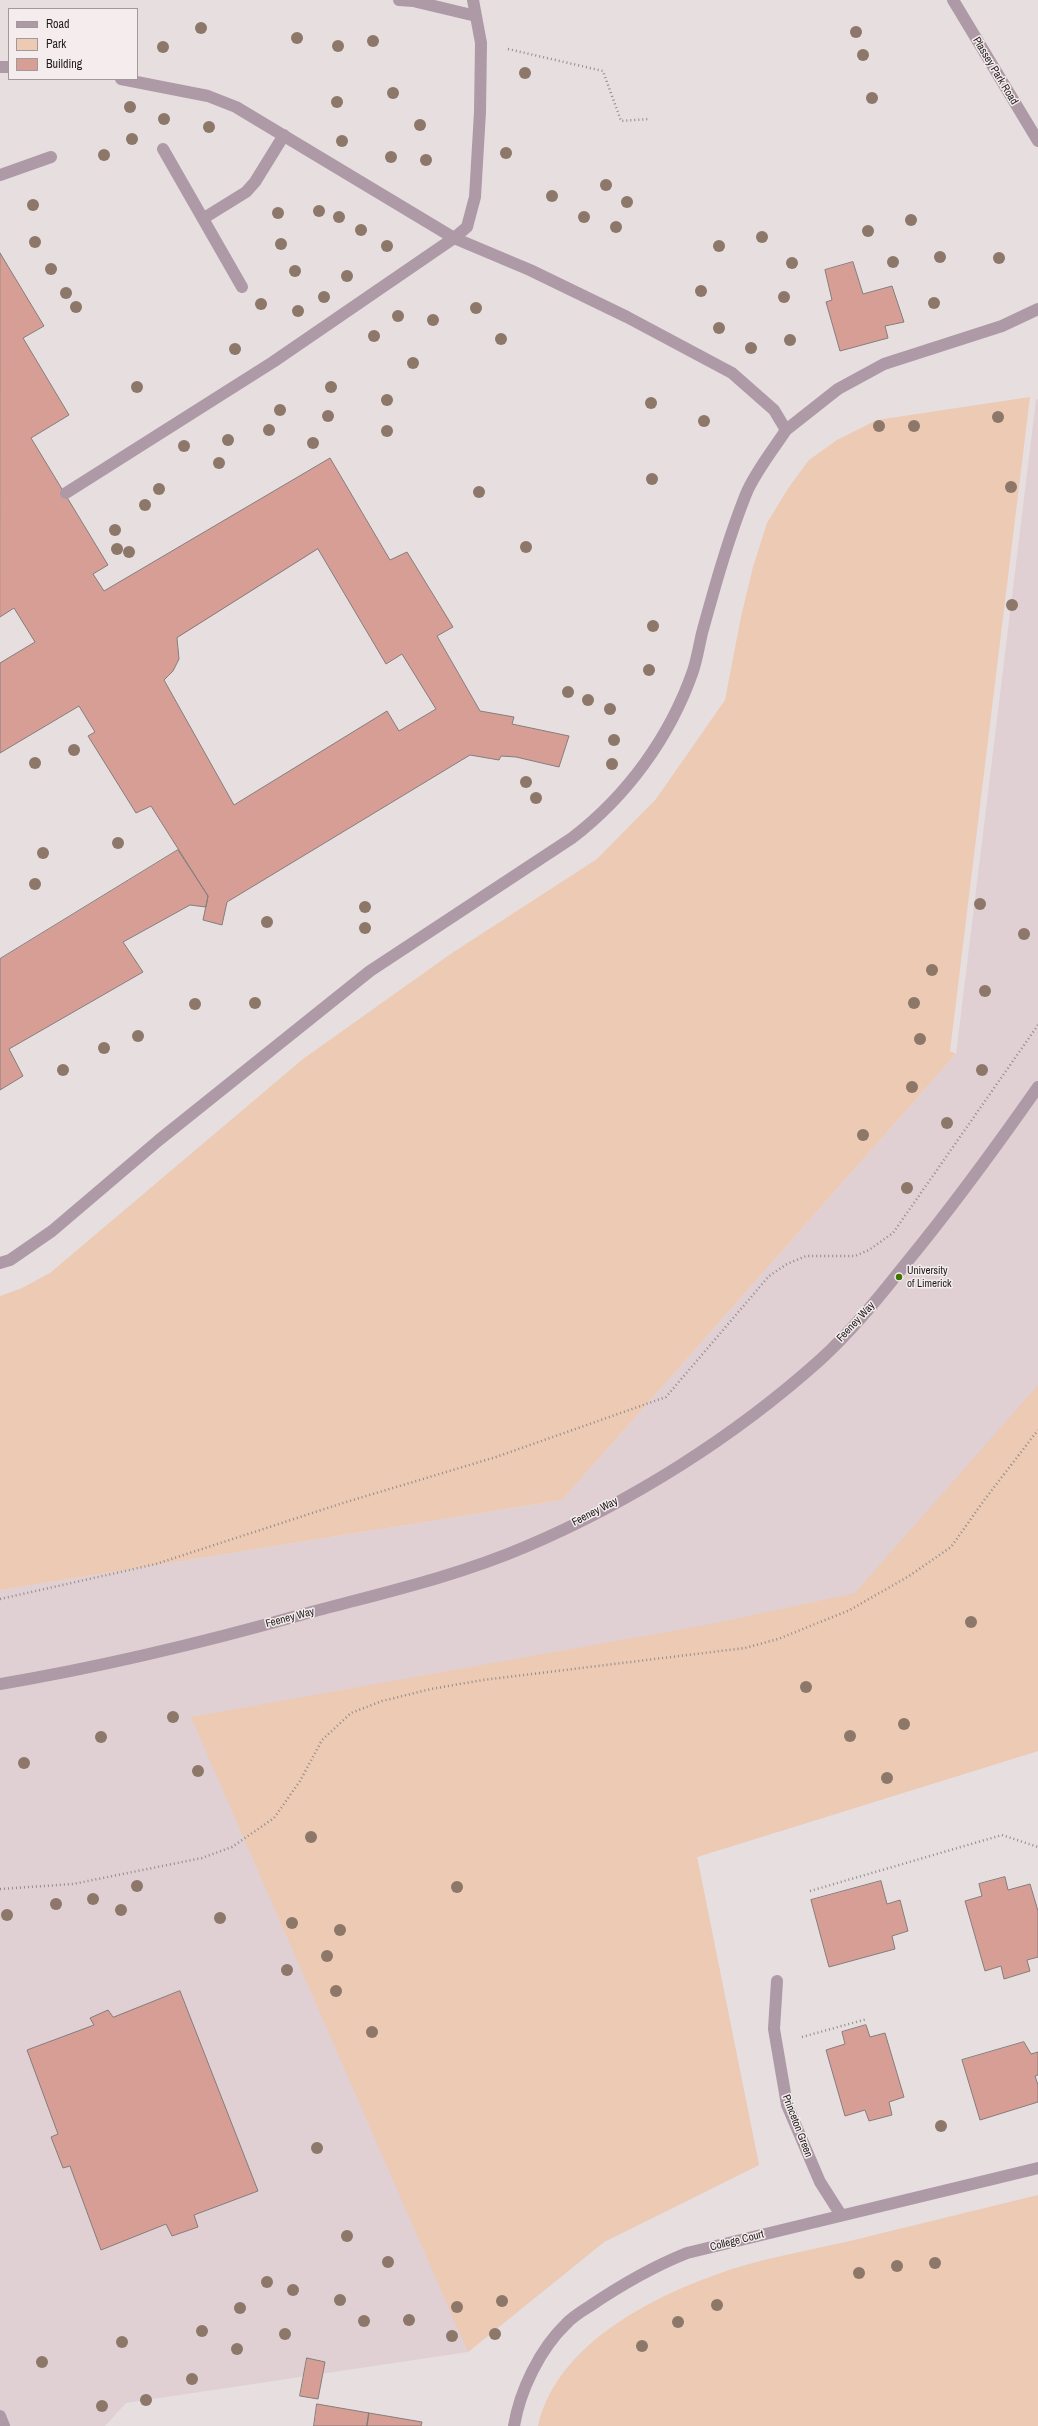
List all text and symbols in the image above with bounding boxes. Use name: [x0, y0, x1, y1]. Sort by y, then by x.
legend: [8, 8, 138, 80]
text: Road: [46, 16, 70, 32]
street label: Plassey Park Road: [970, 35, 1020, 107]
text: Park: [46, 36, 66, 52]
text: Building: [46, 56, 82, 72]
place label: University of Limerick: [907, 1264, 952, 1290]
marker: University of Limerick: [894, 1272, 904, 1282]
street label: Feeney Way: [834, 1299, 878, 1345]
street label: Feeney Way: [570, 1495, 620, 1529]
street label: Feeney Way: [264, 1605, 316, 1631]
street label: Princeton Green: [779, 2093, 815, 2159]
street label: College Court: [709, 2228, 765, 2254]

